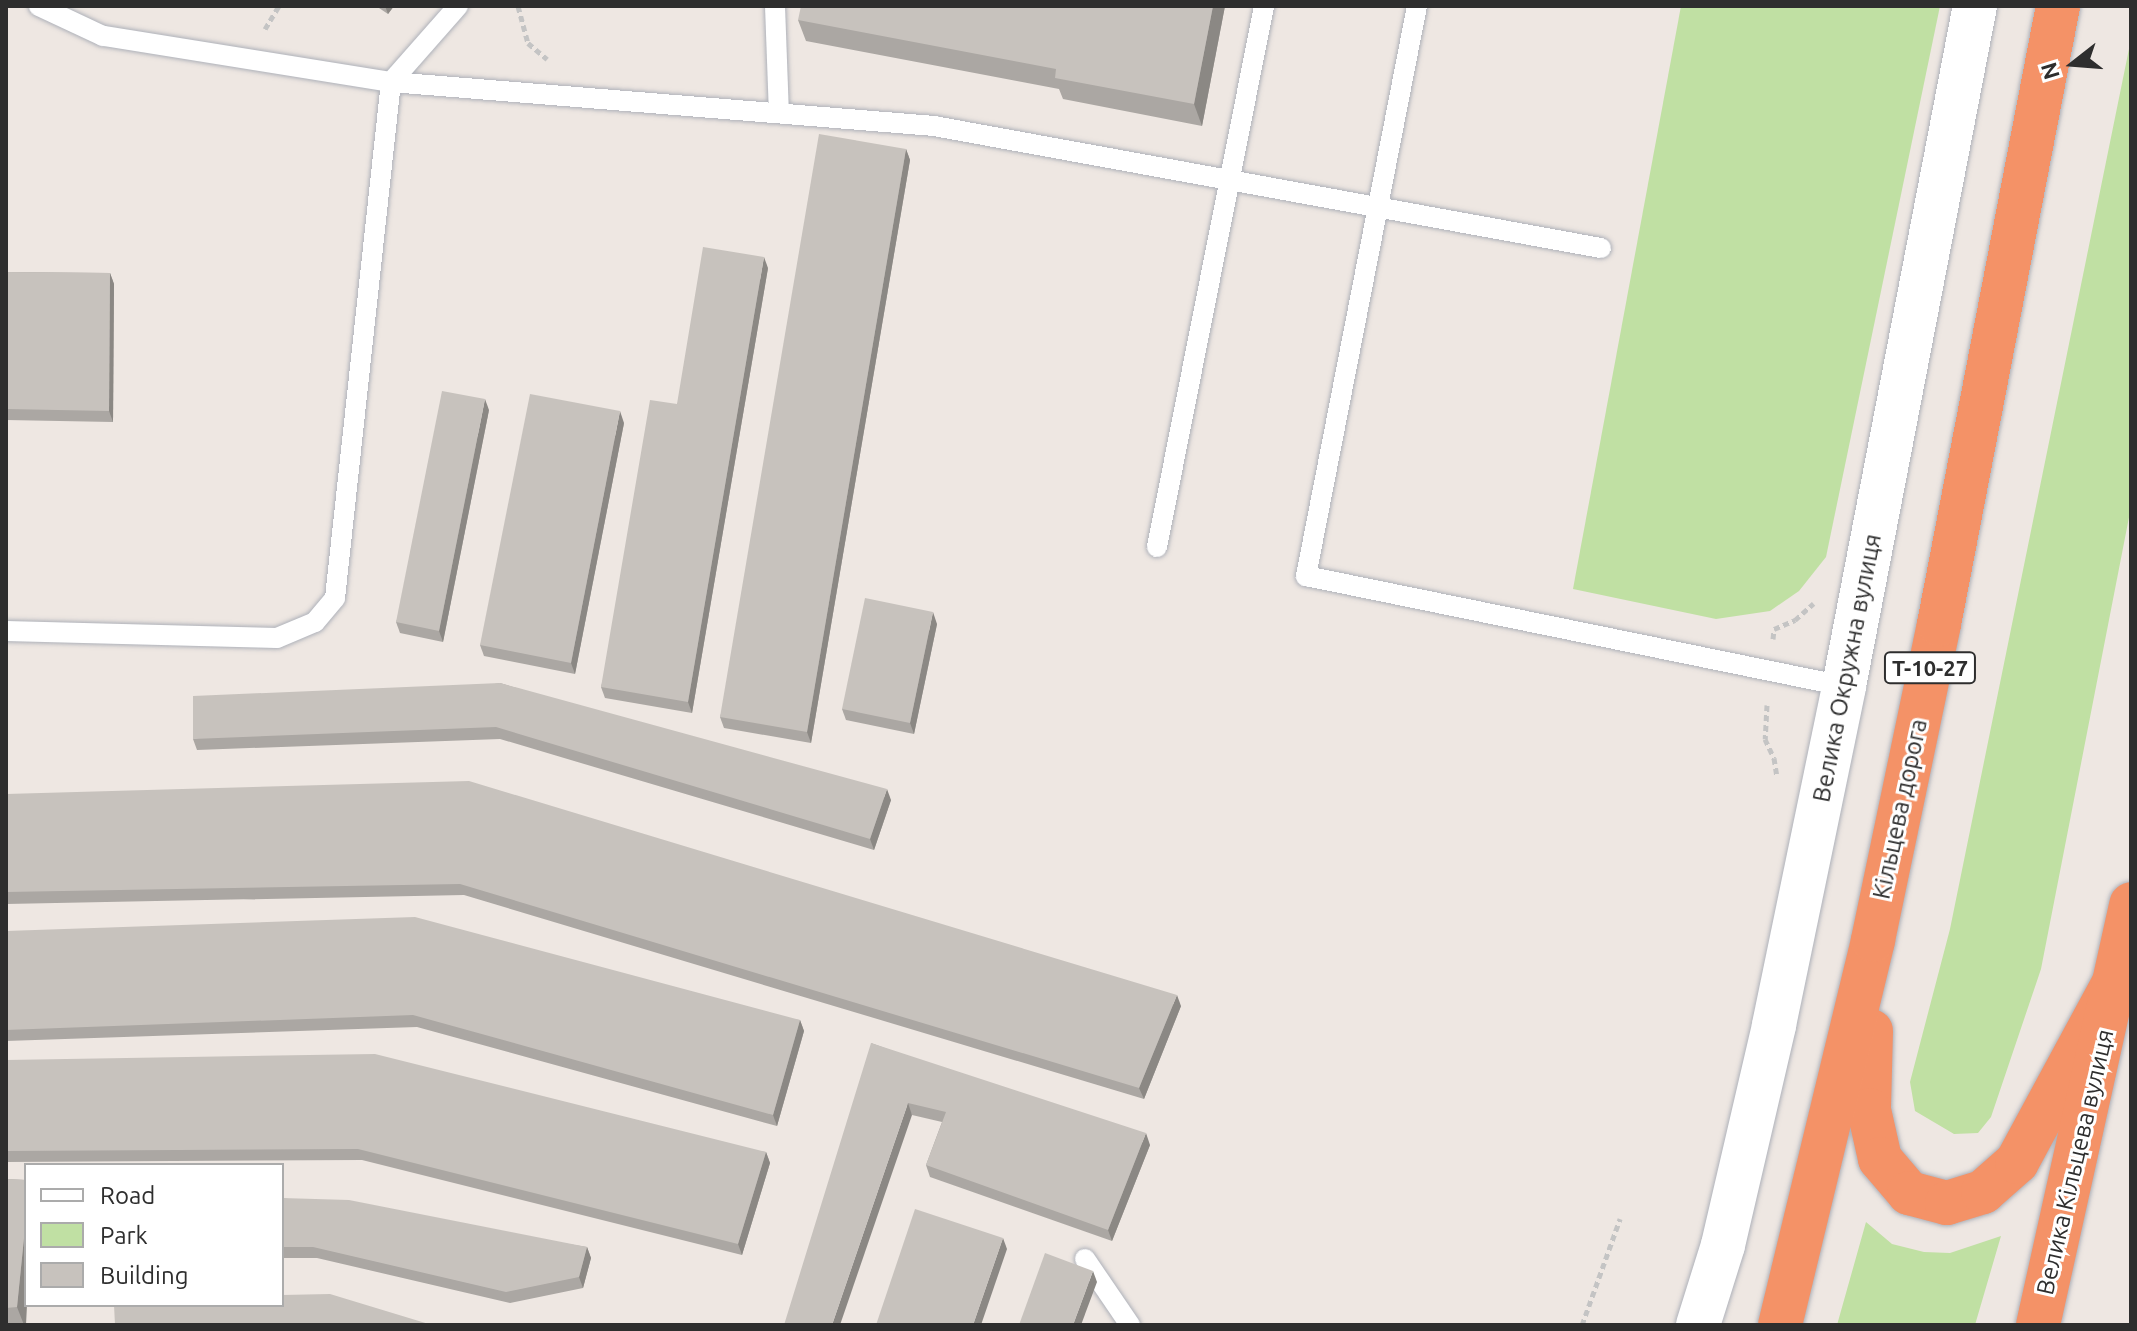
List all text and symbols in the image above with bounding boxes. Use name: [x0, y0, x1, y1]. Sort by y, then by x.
north arrow: [2033, 24, 2113, 104]
text: N: [2035, 60, 2064, 83]
street label: Велика Окружна вулиця: [1807, 531, 1887, 805]
road number: Т-10-27: [1882, 650, 1978, 686]
street label: Кільцева дорога: [1867, 716, 1933, 902]
street label: Велика Кільцева вулиця: [2030, 1026, 2120, 1298]
legend: [24, 1163, 284, 1307]
text: Road: [100, 1182, 155, 1209]
text: Park: [100, 1222, 148, 1249]
text: Building: [100, 1262, 188, 1289]

